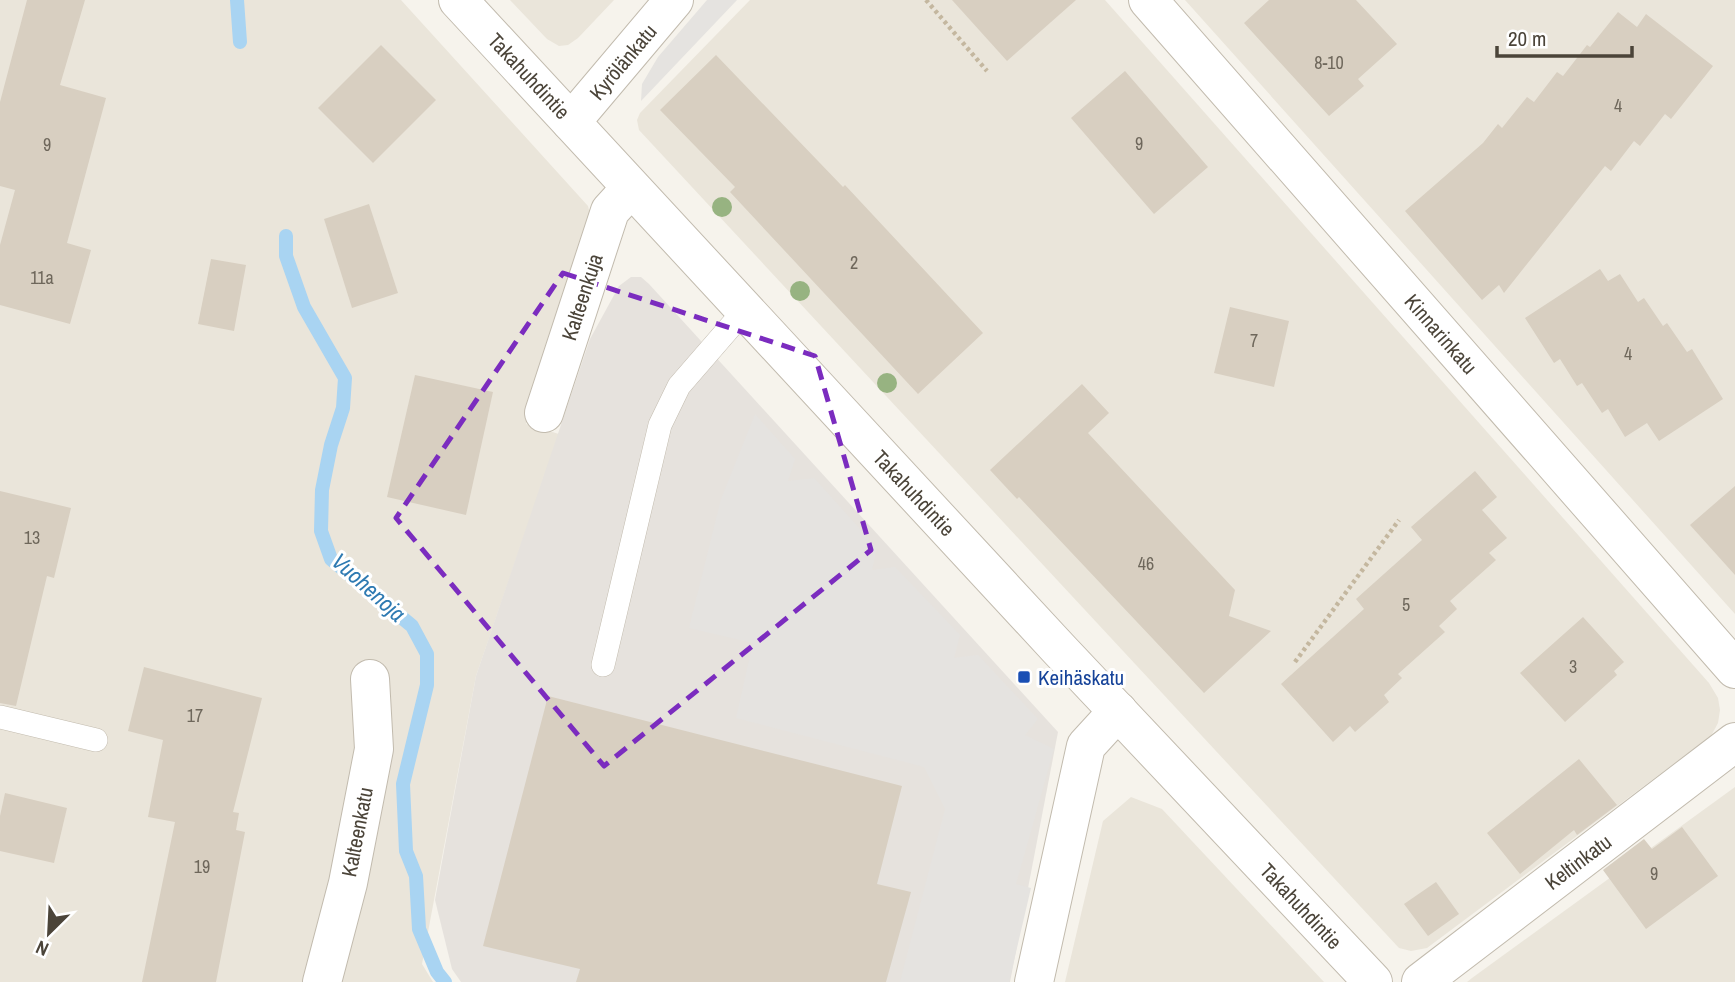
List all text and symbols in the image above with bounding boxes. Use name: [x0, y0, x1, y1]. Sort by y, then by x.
scale bar: [1497, 14, 1632, 58]
street label: Kyrölänkatu: [583, 18, 663, 106]
text: 20 m: [1508, 24, 1546, 53]
street label: Takahuhdintie: [481, 26, 577, 126]
house number: 8-10: [1314, 50, 1344, 75]
house number: 4: [1614, 93, 1622, 118]
house number: 9: [1135, 131, 1143, 156]
house number: 9: [43, 132, 51, 157]
street label: Kalteenkuja: [554, 249, 610, 344]
house number: 2: [850, 250, 858, 275]
house number: 11a: [30, 265, 54, 290]
street label: Kinnarinkatu: [1398, 288, 1484, 380]
house number: 7: [1250, 328, 1258, 353]
house number: 4: [1624, 341, 1632, 366]
street label: Takahuhdintie: [866, 443, 962, 543]
house number: 13: [24, 525, 40, 550]
water label: Vuohenoja: [325, 546, 413, 628]
house number: 46: [1138, 551, 1154, 576]
house number: 5: [1402, 592, 1410, 617]
house number: 3: [1569, 654, 1577, 679]
place label: Keihäskatu: [1038, 663, 1124, 692]
marker: Keihäskatu: [1016, 669, 1032, 685]
house number: 17: [187, 703, 203, 728]
street label: Kalteenkatu: [334, 785, 380, 879]
street label: Keltinkatu: [1539, 827, 1617, 897]
house number: 19: [194, 854, 210, 879]
street label: Takahuhdintie: [1253, 856, 1349, 956]
house number: 9: [1650, 861, 1658, 886]
north arrow: [14, 898, 84, 968]
text: N: [32, 934, 53, 963]

